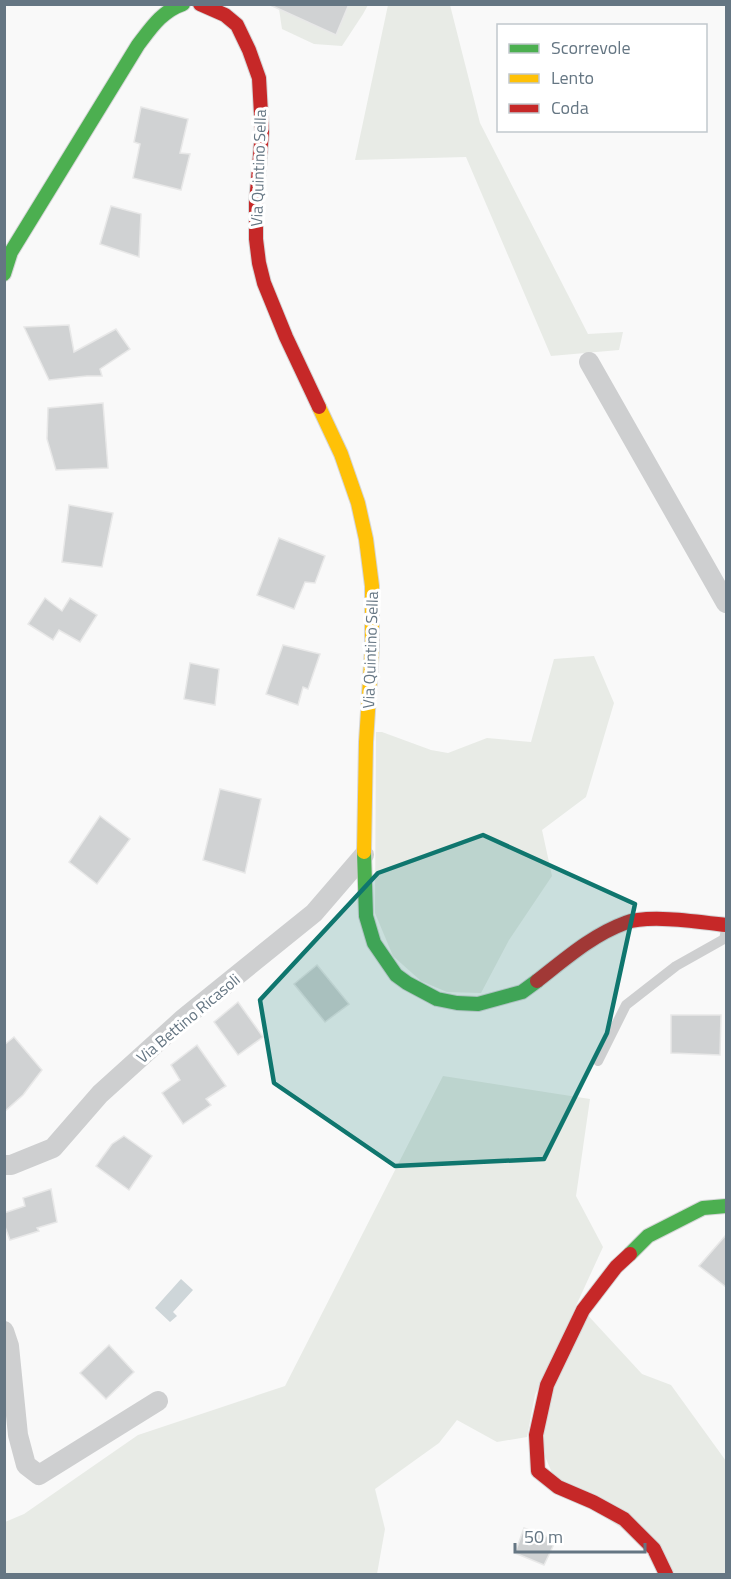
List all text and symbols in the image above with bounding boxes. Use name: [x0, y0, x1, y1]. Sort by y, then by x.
legend: [497, 24, 707, 132]
text: Scorrevole: [551, 34, 630, 61]
text: Lento: [551, 64, 594, 91]
text: Coda: [551, 94, 589, 121]
street label: Via Quintino Sella: [244, 109, 272, 227]
street label: Via Quintino Sella: [356, 591, 384, 709]
street label: Via Bettino Ricasoli: [131, 967, 245, 1069]
scale bar: [515, 1516, 646, 1554]
text: 50 m: [524, 1523, 563, 1550]

